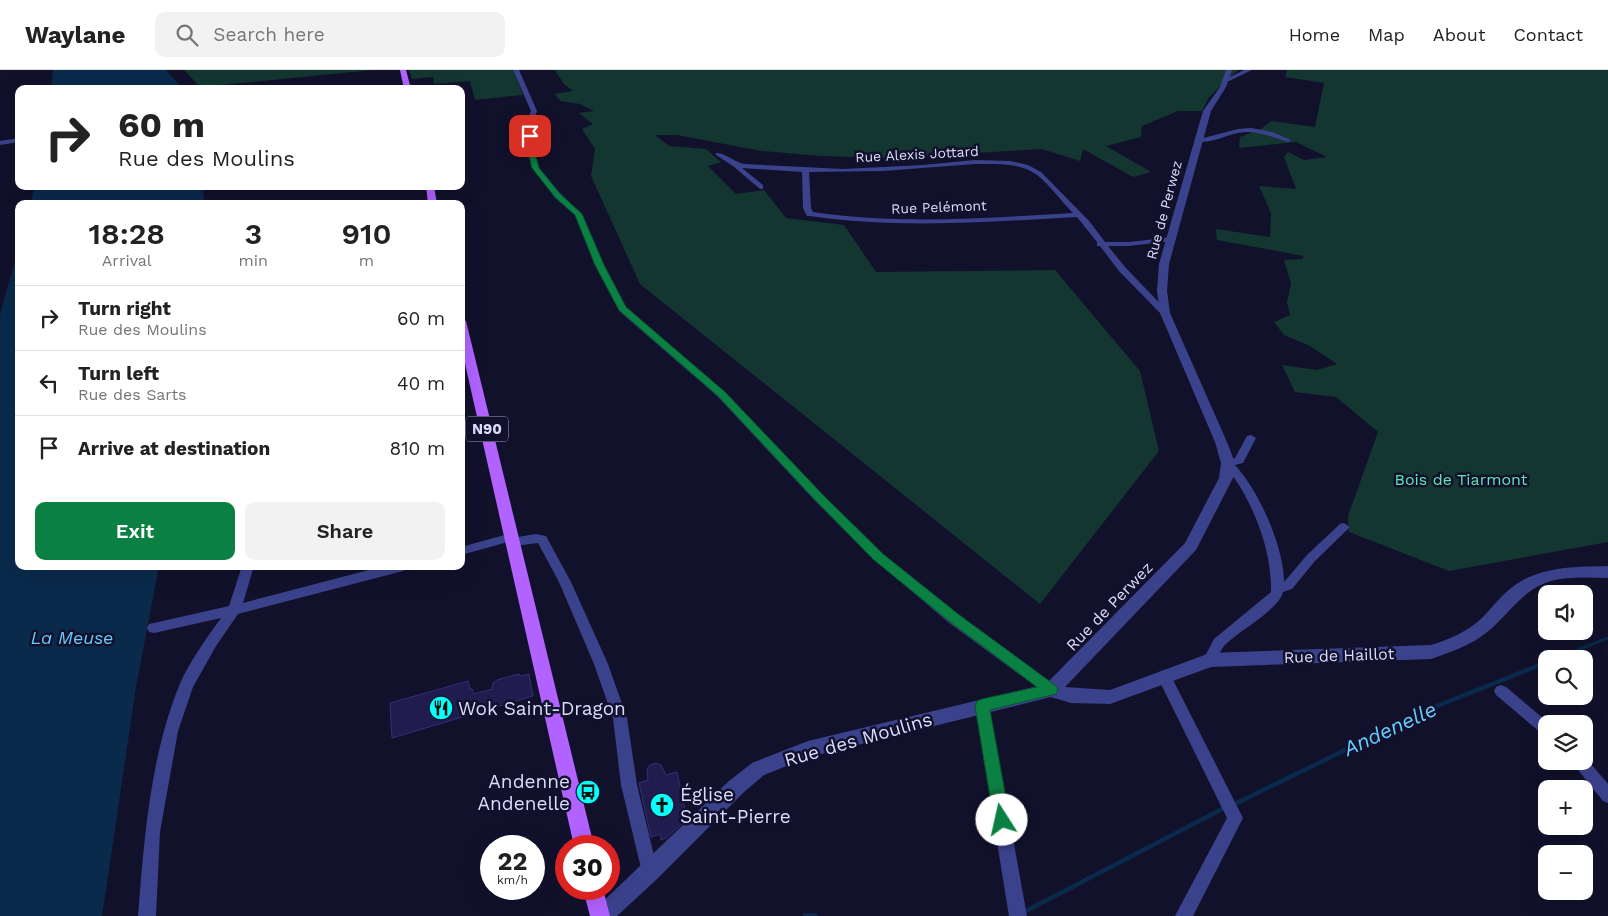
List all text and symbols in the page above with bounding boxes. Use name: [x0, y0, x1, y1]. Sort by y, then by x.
search box: [155, 12, 505, 57]
text: Waylane: [25, 21, 125, 49]
icon: search: [173, 21, 201, 49]
text: Search here: [213, 23, 325, 46]
text: Home: [1289, 24, 1340, 45]
text: Map: [1368, 24, 1405, 45]
text: About: [1433, 24, 1485, 45]
text: Contact: [1513, 24, 1583, 45]
text: 60 m: [118, 104, 205, 146]
icon: right: [35, 105, 100, 170]
pin: [509, 115, 551, 157]
icon: arrive: [516, 122, 544, 150]
street label: Rue Alexis Jottard: [855, 143, 979, 165]
text: Rue des Moulins: [118, 146, 295, 171]
street label: Rue de Perwez: [1143, 159, 1185, 261]
street label: Rue Pelémont: [891, 197, 987, 217]
text: 18:28: [88, 216, 165, 251]
text: 3: [244, 216, 262, 251]
text: 910: [341, 216, 392, 251]
text: Arrival: [102, 251, 152, 270]
text: min: [239, 251, 268, 270]
text: m: [359, 251, 374, 270]
text: Turn right: [78, 297, 171, 320]
icon: right: [35, 304, 63, 332]
text: 60 m: [397, 307, 445, 330]
text: Rue des Moulins: [78, 320, 207, 339]
text: Turn left: [78, 362, 159, 385]
icon: left: [35, 369, 63, 397]
text: 40 m: [397, 372, 445, 395]
text: Rue des Sarts: [78, 385, 187, 404]
road number: N90: [466, 416, 508, 442]
icon: arrive: [35, 434, 63, 462]
text: Arrive at destination: [78, 437, 270, 460]
text: 810 m: [389, 437, 445, 460]
park label: Bois de Tiarmont: [1394, 470, 1528, 489]
button: Exit: [35, 502, 235, 560]
button: Share: [245, 502, 445, 560]
street label: Rue de Perwez: [1062, 558, 1156, 655]
map controls: [1538, 585, 1593, 900]
button: sound: [1538, 585, 1593, 640]
water label: La Meuse: [31, 627, 113, 648]
street label: Rue de Haillot: [1283, 644, 1395, 667]
button: search: [1538, 650, 1593, 705]
restaurant icon: Wok Saint-Dragon: [428, 695, 454, 721]
water label: Andenelle: [1338, 696, 1440, 761]
place label: Wok Saint-Dragon: [458, 697, 626, 720]
street label: Rue des Moulins: [782, 707, 935, 772]
button: layers: [1538, 715, 1593, 770]
place label: Andenne Andenelle: [478, 770, 570, 815]
bus stop icon: Andenne Andenelle: [575, 779, 601, 805]
button: +: [1538, 780, 1593, 835]
place label: Église Saint-Pierre: [680, 783, 791, 828]
church icon: Église Saint-Pierre: [649, 792, 675, 818]
position arrow: [975, 793, 1027, 845]
speed limit sign: 30: [555, 835, 620, 900]
button: −: [1538, 845, 1593, 900]
text: 22: [498, 847, 527, 876]
text: km/h: [497, 873, 528, 887]

